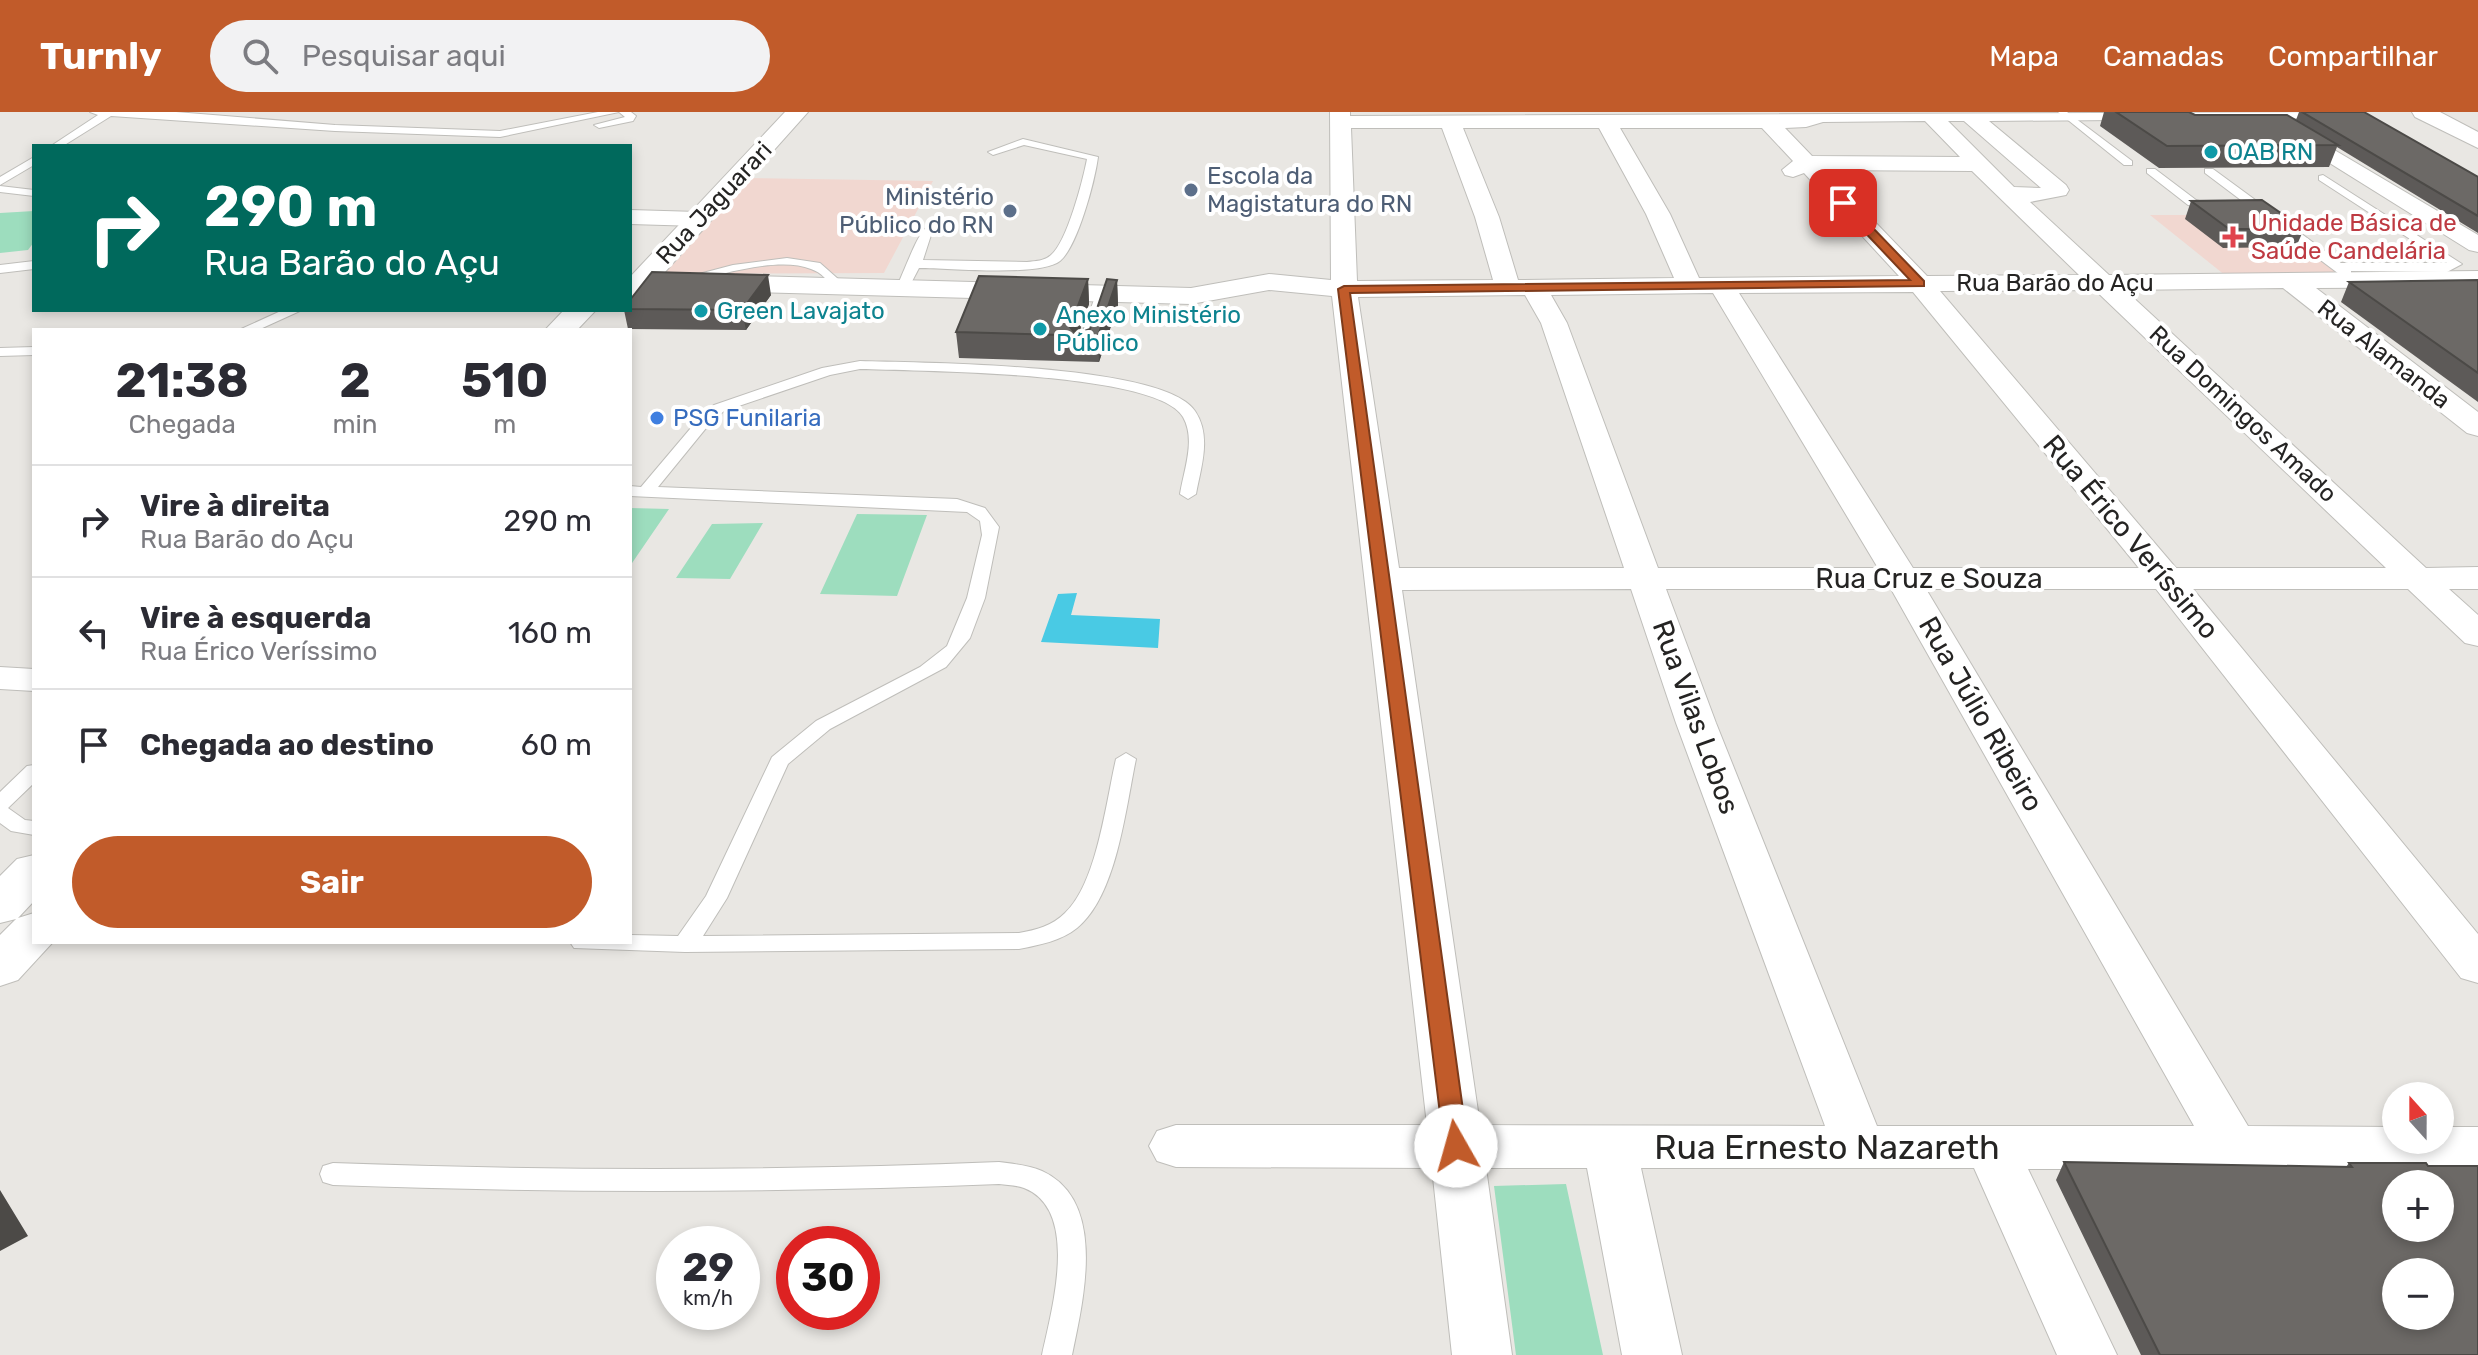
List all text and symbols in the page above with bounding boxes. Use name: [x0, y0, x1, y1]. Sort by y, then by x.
search box: [210, 20, 770, 92]
text: Turnly: [40, 33, 162, 79]
icon: search: [238, 34, 282, 78]
text: Pesquisar aqui: [302, 38, 506, 74]
text: Mapa: [1989, 40, 2059, 73]
text: Camadas: [2103, 40, 2224, 73]
text: Compartilhar: [2268, 40, 2438, 73]
street label: Rua Jaguarari: [650, 136, 778, 270]
place label: OAB RN: [2227, 138, 2313, 166]
marker: OAB RN: [2202, 143, 2220, 161]
place label: Escola da Magistatura do RN: [1207, 162, 1412, 218]
pin: [1809, 169, 1877, 237]
text: 290 m: [204, 174, 378, 240]
icon: right: [72, 176, 176, 280]
marker: Escola da Magistatura do RN: [1182, 181, 1200, 199]
icon: arrive: [1821, 181, 1865, 225]
place label: Ministério Público do RN: [839, 183, 994, 239]
marker: Ministério Público do RN: [1001, 202, 1019, 220]
place label: Unidade Básica de Saúde Candelária: [2251, 209, 2457, 265]
marker: Unidade Básica de Saúde Candelária: [2222, 226, 2244, 248]
text: Rua Barão do Açu: [204, 241, 500, 284]
street label: Rua Barão do Açu: [1956, 269, 2154, 297]
street label: Rua Alamanda: [2312, 294, 2456, 414]
place label: Green Lavajato: [717, 297, 885, 325]
place label: Anexo Ministério Público: [1056, 301, 1241, 357]
marker: Green Lavajato: [692, 302, 710, 320]
marker: Anexo Ministério Público: [1031, 320, 1049, 338]
street label: Rua Domingos Amado: [2144, 320, 2342, 508]
text: 21:38: [116, 352, 249, 409]
text: 2: [339, 352, 371, 409]
text: 510: [461, 352, 548, 409]
place label: PSG Funilaria: [673, 404, 821, 432]
text: Chegada: [129, 409, 236, 440]
text: min: [332, 409, 378, 440]
text: m: [493, 409, 516, 440]
marker: PSG Funilaria: [648, 409, 666, 427]
street label: Rua Érico Veríssimo: [2036, 428, 2226, 646]
text: Vire à direita: [140, 488, 330, 524]
icon: right: [72, 499, 116, 543]
text: 290 m: [504, 503, 592, 539]
text: Rua Barão do Açu: [140, 524, 354, 555]
street label: Rua Cruz e Souza: [1815, 562, 2043, 595]
text: Vire à esquerda: [140, 600, 371, 636]
icon: left: [72, 611, 116, 655]
street label: Rua Júlio Ribeiro: [1912, 611, 2050, 817]
text: 160 m: [508, 615, 592, 651]
street label: Rua Vilas Lobos: [1646, 616, 1746, 818]
text: Rua Érico Veríssimo: [140, 636, 378, 667]
icon: arrive: [72, 723, 116, 767]
text: Chegada ao destino: [140, 727, 434, 763]
text: 60 m: [521, 727, 592, 763]
button: Sair: [72, 836, 592, 928]
north arrow: [2382, 1082, 2454, 1154]
map controls: [2382, 1082, 2454, 1330]
position arrow: [1414, 1104, 1498, 1188]
street label: Rua Ernesto Nazareth: [1654, 1127, 2000, 1168]
button: +: [2382, 1170, 2454, 1242]
speed limit sign: 30: [776, 1226, 880, 1330]
text: 29: [682, 1244, 734, 1291]
button: −: [2382, 1258, 2454, 1330]
text: km/h: [683, 1286, 733, 1310]

